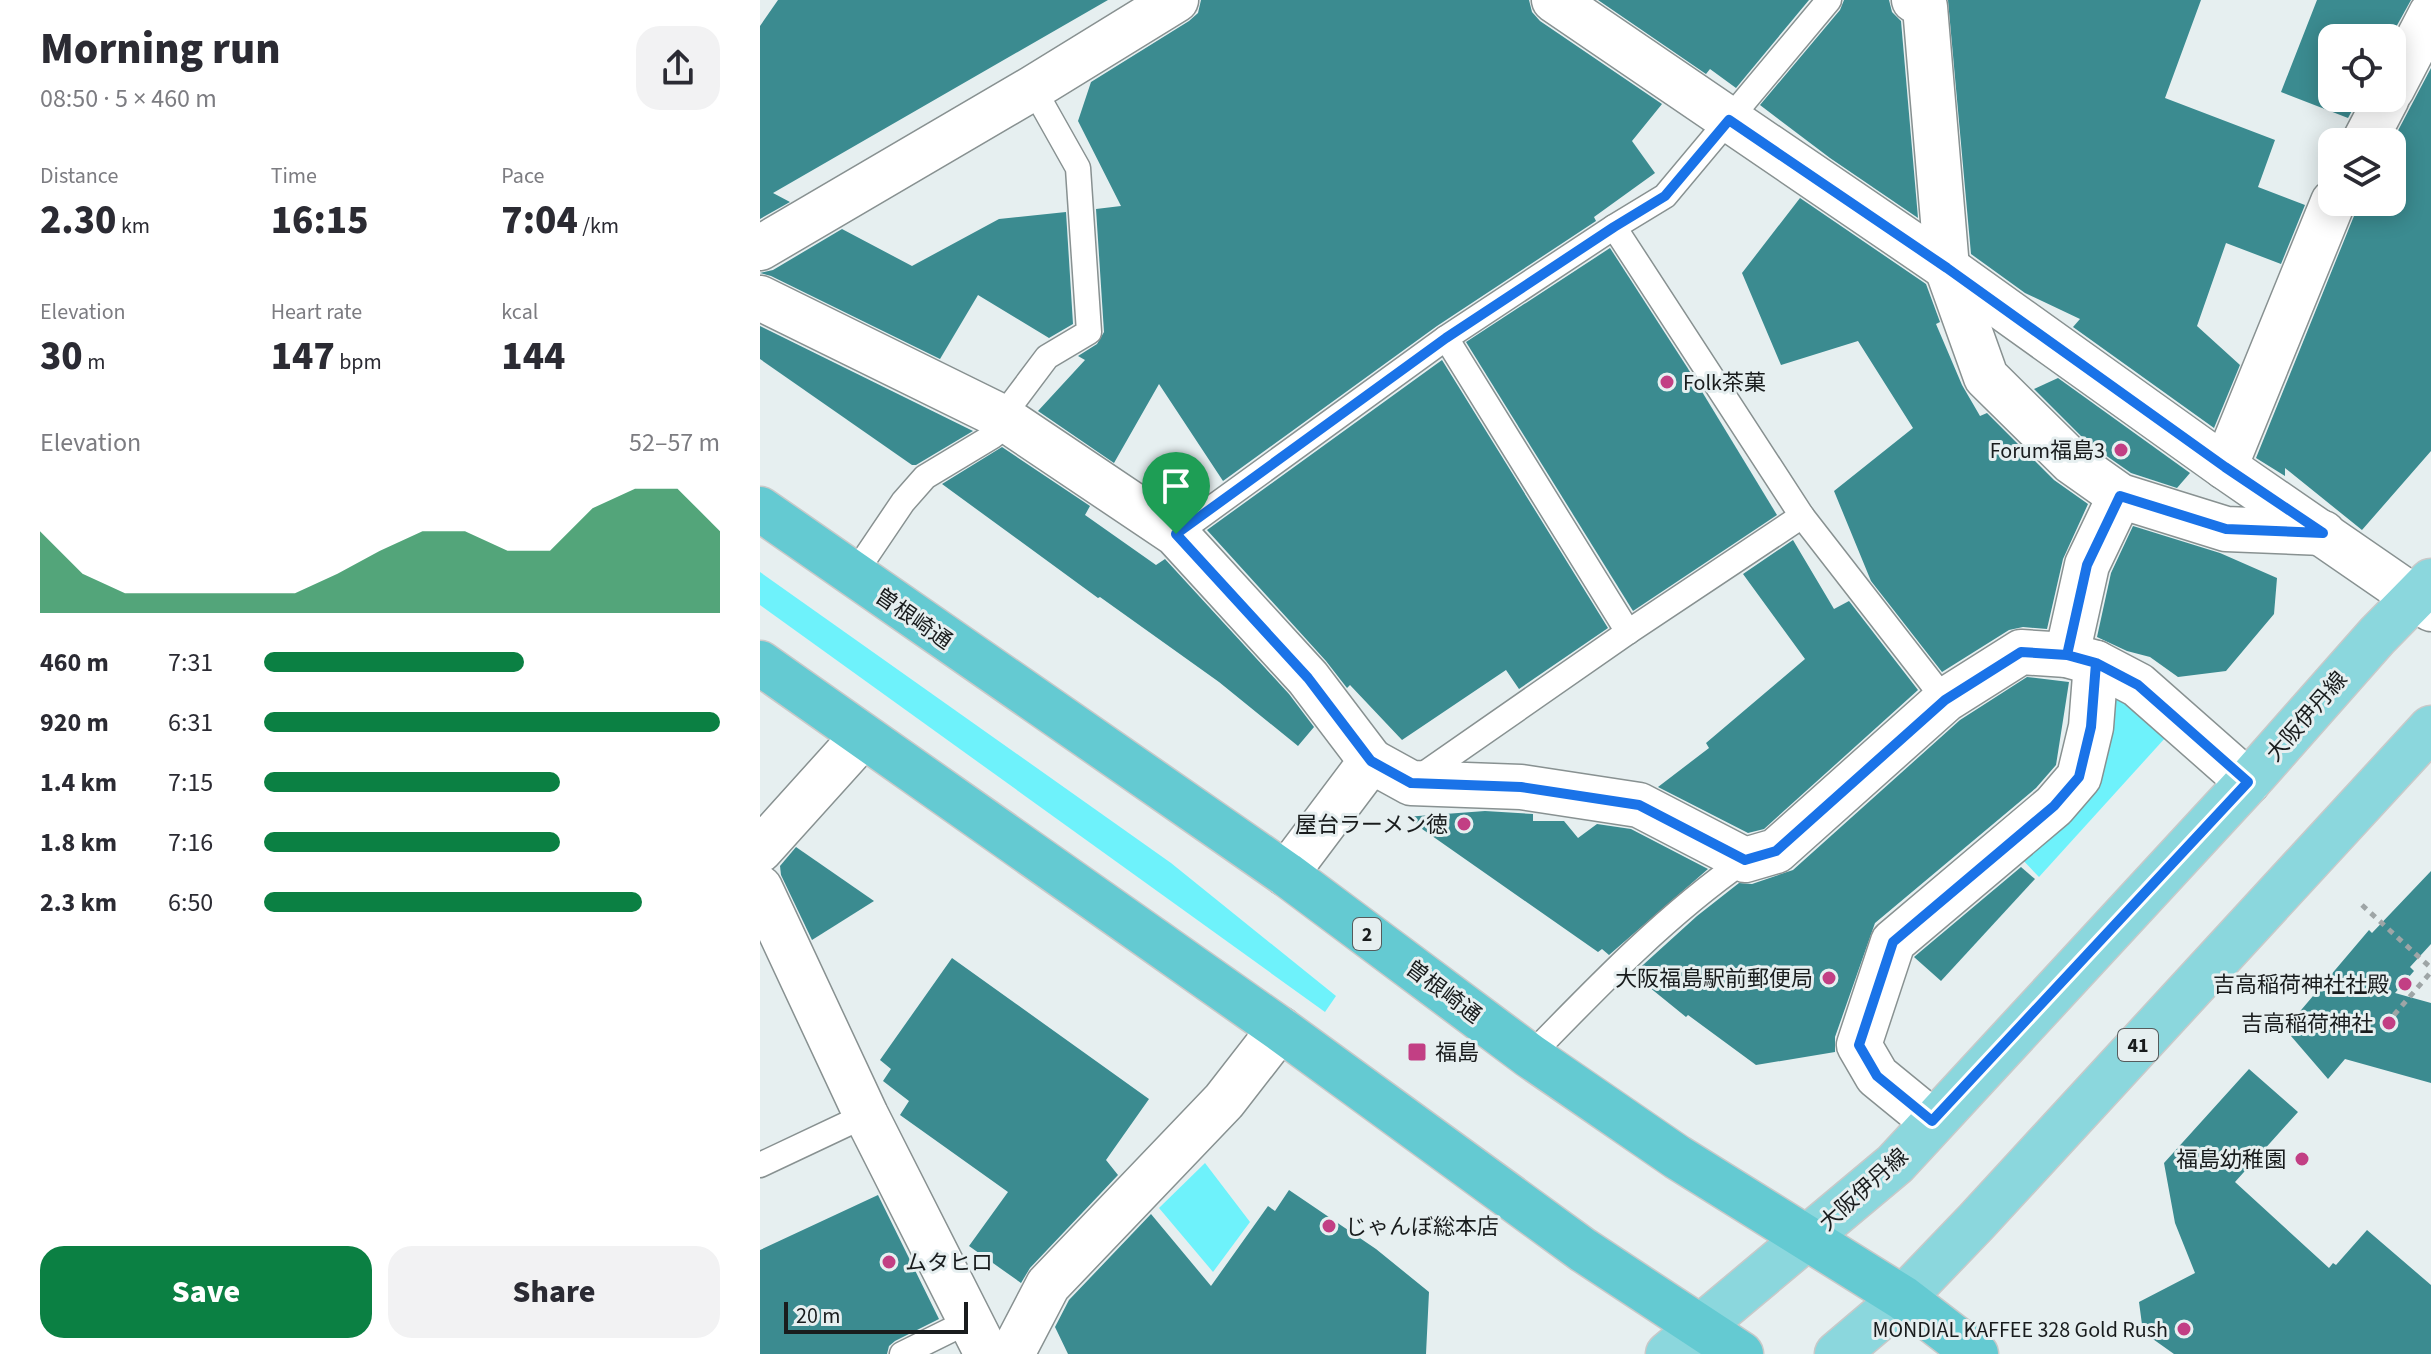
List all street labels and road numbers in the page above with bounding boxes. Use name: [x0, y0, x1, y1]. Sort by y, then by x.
street label: 曽根崎通: [868, 580, 959, 657]
street label: 大阪伊丹線: [2259, 665, 2355, 769]
road number: 2: [1353, 918, 1381, 950]
street label: 曽根崎通: [1399, 953, 1488, 1031]
road number: 41: [2118, 1029, 2158, 1061]
street label: 大阪伊丹線: [1812, 1141, 1915, 1238]

